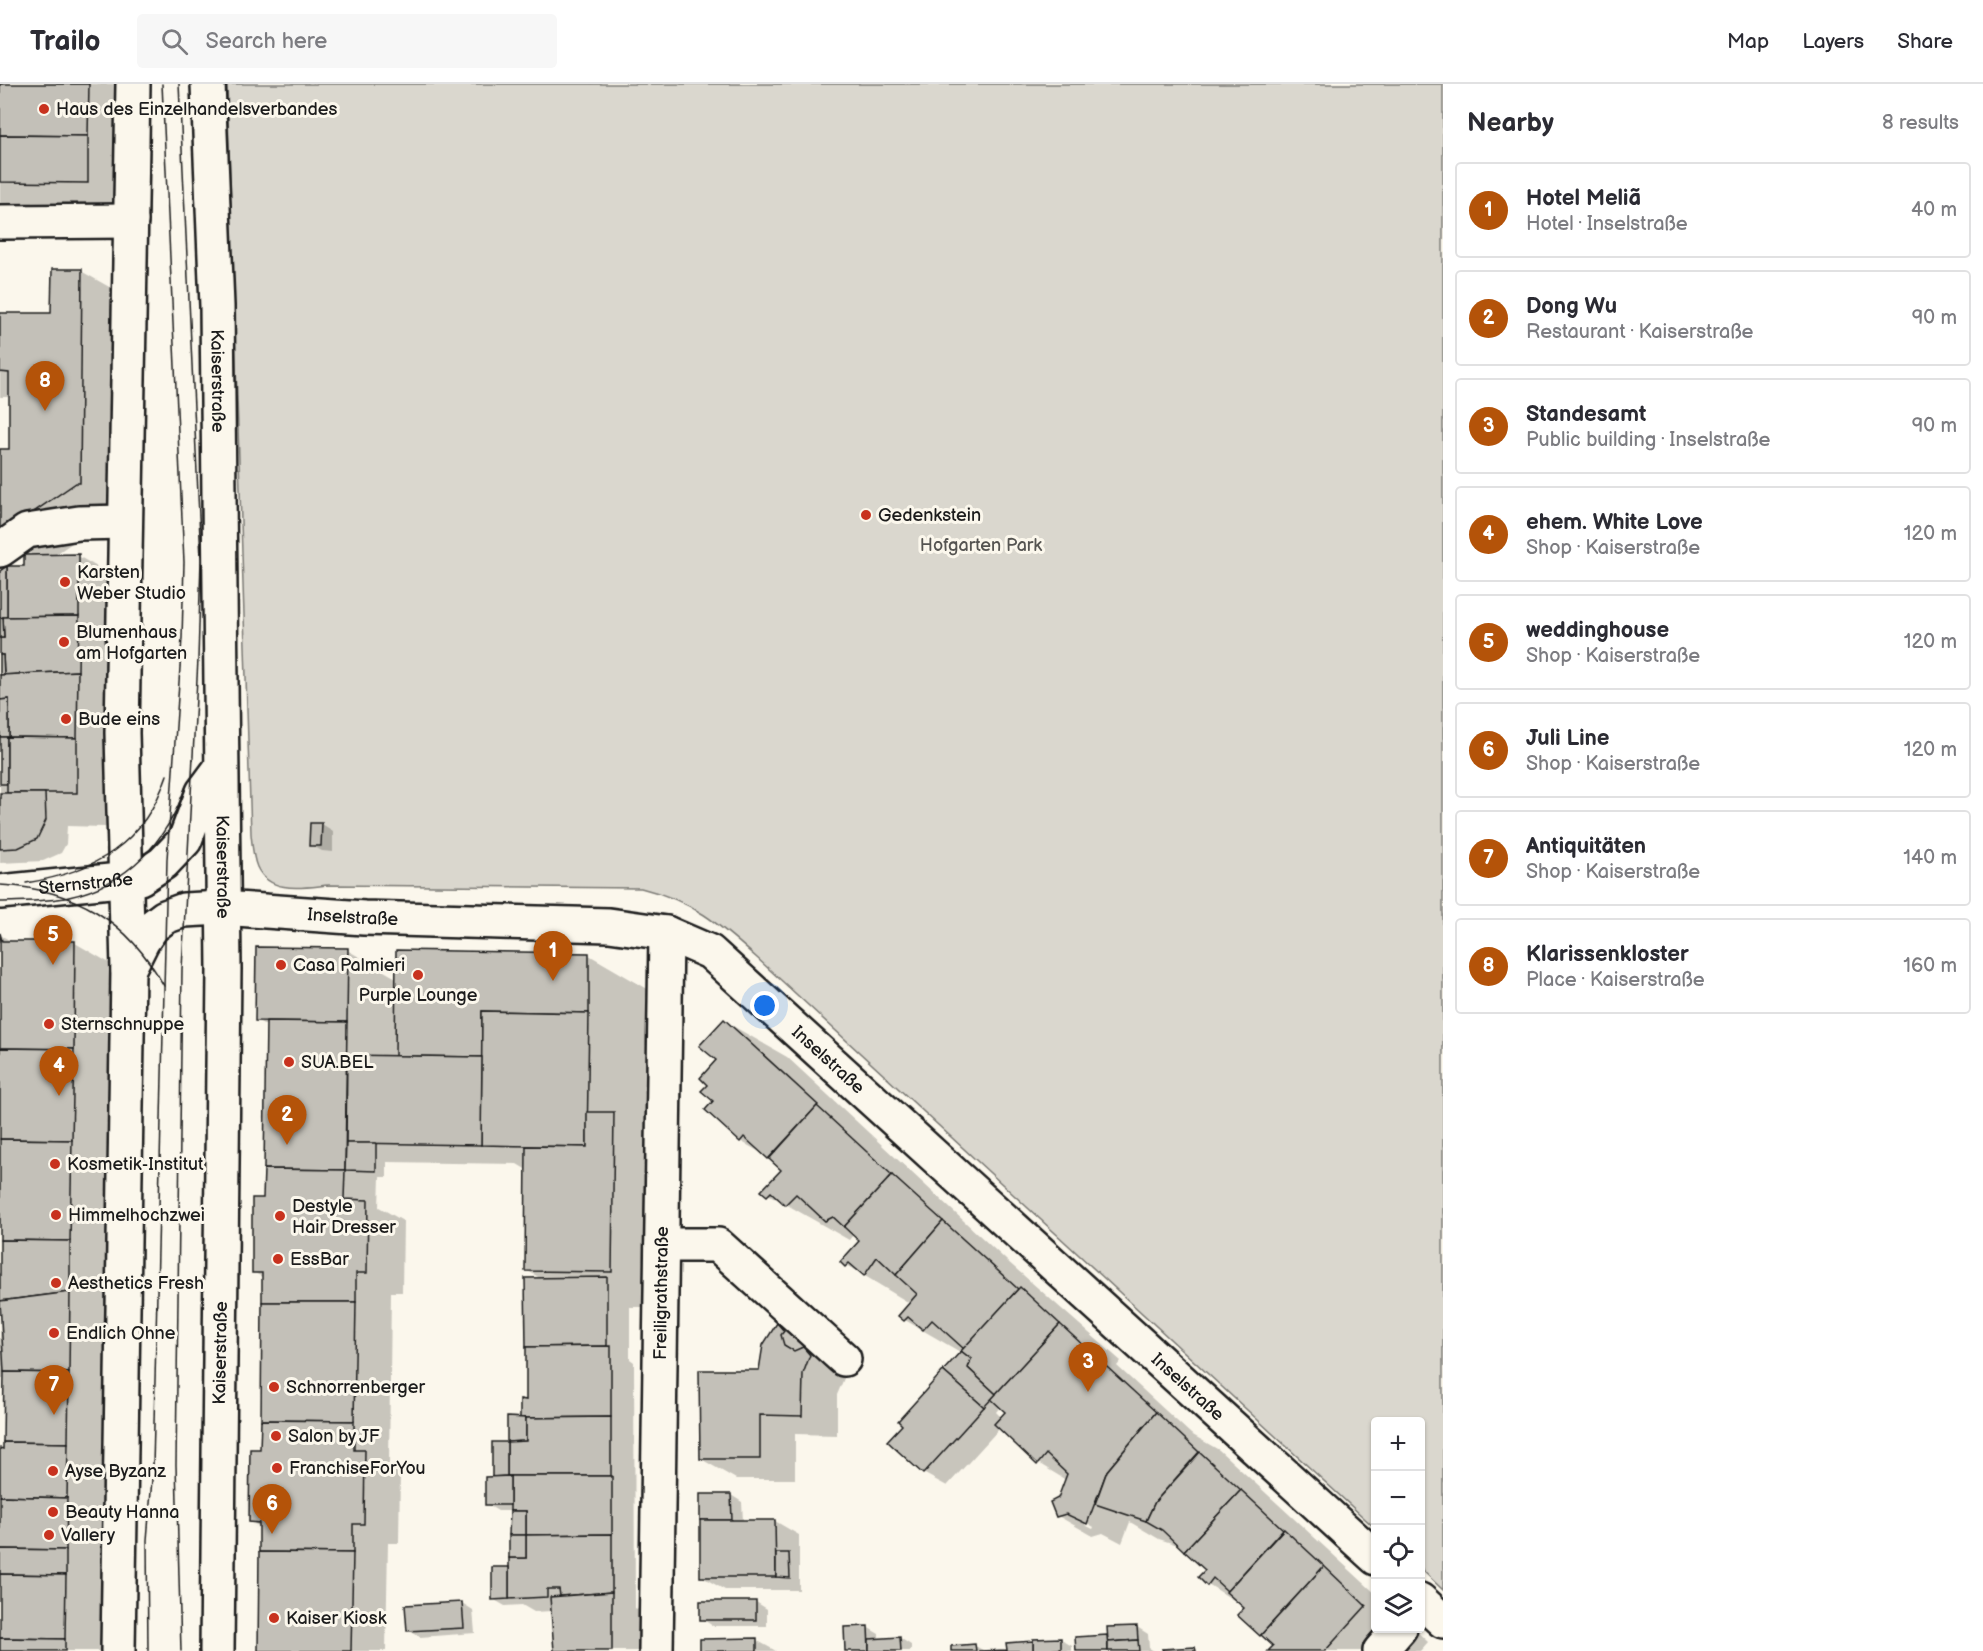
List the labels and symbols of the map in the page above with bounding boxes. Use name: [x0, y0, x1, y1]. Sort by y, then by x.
place label: Haus des Einzelhandelsverbandes: [56, 99, 337, 120]
marker: Haus des Einzelhandelsverbandes: [37, 102, 51, 116]
street label: Kaiserstraße: [206, 329, 228, 433]
pin: 8: [26, 362, 64, 411]
place label: Gedenkstein: [878, 505, 981, 526]
marker: Gedenkstein: [859, 508, 873, 522]
park label: Hofgarten Park: [920, 535, 1042, 556]
place label: Karsten Weber Studio: [77, 562, 186, 604]
marker: Karsten Weber Studio: [58, 575, 72, 589]
place label: Blumenhaus am Hofgarten: [76, 622, 187, 664]
marker: Blumenhaus am Hofgarten: [57, 635, 71, 649]
place label: Bude eins: [78, 709, 160, 730]
marker: Bude eins: [59, 712, 73, 726]
street label: Kaiserstraße: [211, 815, 233, 919]
street label: Sternstraße: [37, 869, 134, 899]
street label: Inselstraße: [307, 904, 399, 930]
pin: 5: [34, 916, 72, 965]
pin: 1: [534, 932, 572, 981]
place label: Casa Palmieri: [293, 955, 405, 976]
marker: Casa Palmieri: [274, 958, 288, 972]
marker: Purple Lounge: [411, 968, 425, 982]
place label: Purple Lounge: [359, 985, 478, 1006]
your location: [750, 991, 779, 1020]
place label: Sternschnuppe: [61, 1014, 185, 1035]
marker: Sternschnuppe: [42, 1017, 56, 1031]
street label: Inselstraße: [787, 1022, 869, 1099]
pin: 4: [40, 1046, 78, 1096]
place label: SUA.BEL: [301, 1052, 374, 1073]
marker: SUA.BEL: [282, 1055, 296, 1069]
pin: 2: [268, 1096, 306, 1145]
place label: Kosmetik-Institut: [67, 1154, 204, 1175]
marker: Kosmetik-Institut: [48, 1157, 62, 1171]
place label: Destyle Hair Dresser: [292, 1196, 396, 1238]
place label: Himmelhochzwei: [68, 1205, 205, 1226]
marker: Himmelhochzwei: [49, 1208, 63, 1222]
marker: Destyle Hair Dresser: [273, 1209, 287, 1223]
street label: Freiligrathstraße: [650, 1226, 673, 1360]
place label: EssBar: [290, 1249, 349, 1270]
marker: EssBar: [271, 1252, 285, 1266]
place label: Aesthetics Fresh: [68, 1273, 204, 1294]
marker: Aesthetics Fresh: [49, 1276, 63, 1290]
street label: Kaiserstraße: [209, 1301, 232, 1405]
place label: Endlich Ohne: [66, 1323, 176, 1344]
marker: Endlich Ohne: [47, 1326, 61, 1340]
pin: 3: [1068, 1342, 1108, 1392]
street label: Inselstraße: [1147, 1349, 1228, 1426]
pin: 7: [34, 1366, 74, 1415]
place label: Schnorrenberger: [286, 1377, 425, 1398]
marker: Schnorrenberger: [267, 1380, 281, 1394]
place label: Salon by JF: [288, 1426, 380, 1447]
marker: Salon by JF: [269, 1429, 283, 1443]
place label: FranchiseForYou: [289, 1458, 426, 1479]
place label: Ayse Byzanz: [65, 1461, 166, 1482]
marker: FranchiseForYou: [270, 1461, 284, 1475]
marker: Ayse Byzanz: [46, 1464, 60, 1478]
pin: 6: [252, 1484, 292, 1534]
place label: Beauty Hanna: [65, 1502, 179, 1523]
marker: Beauty Hanna: [46, 1505, 60, 1519]
place label: Vallery: [61, 1525, 116, 1546]
marker: Vallery: [42, 1528, 56, 1542]
place label: Kaiser Kiosk: [286, 1608, 387, 1629]
marker: Kaiser Kiosk: [267, 1611, 281, 1625]

